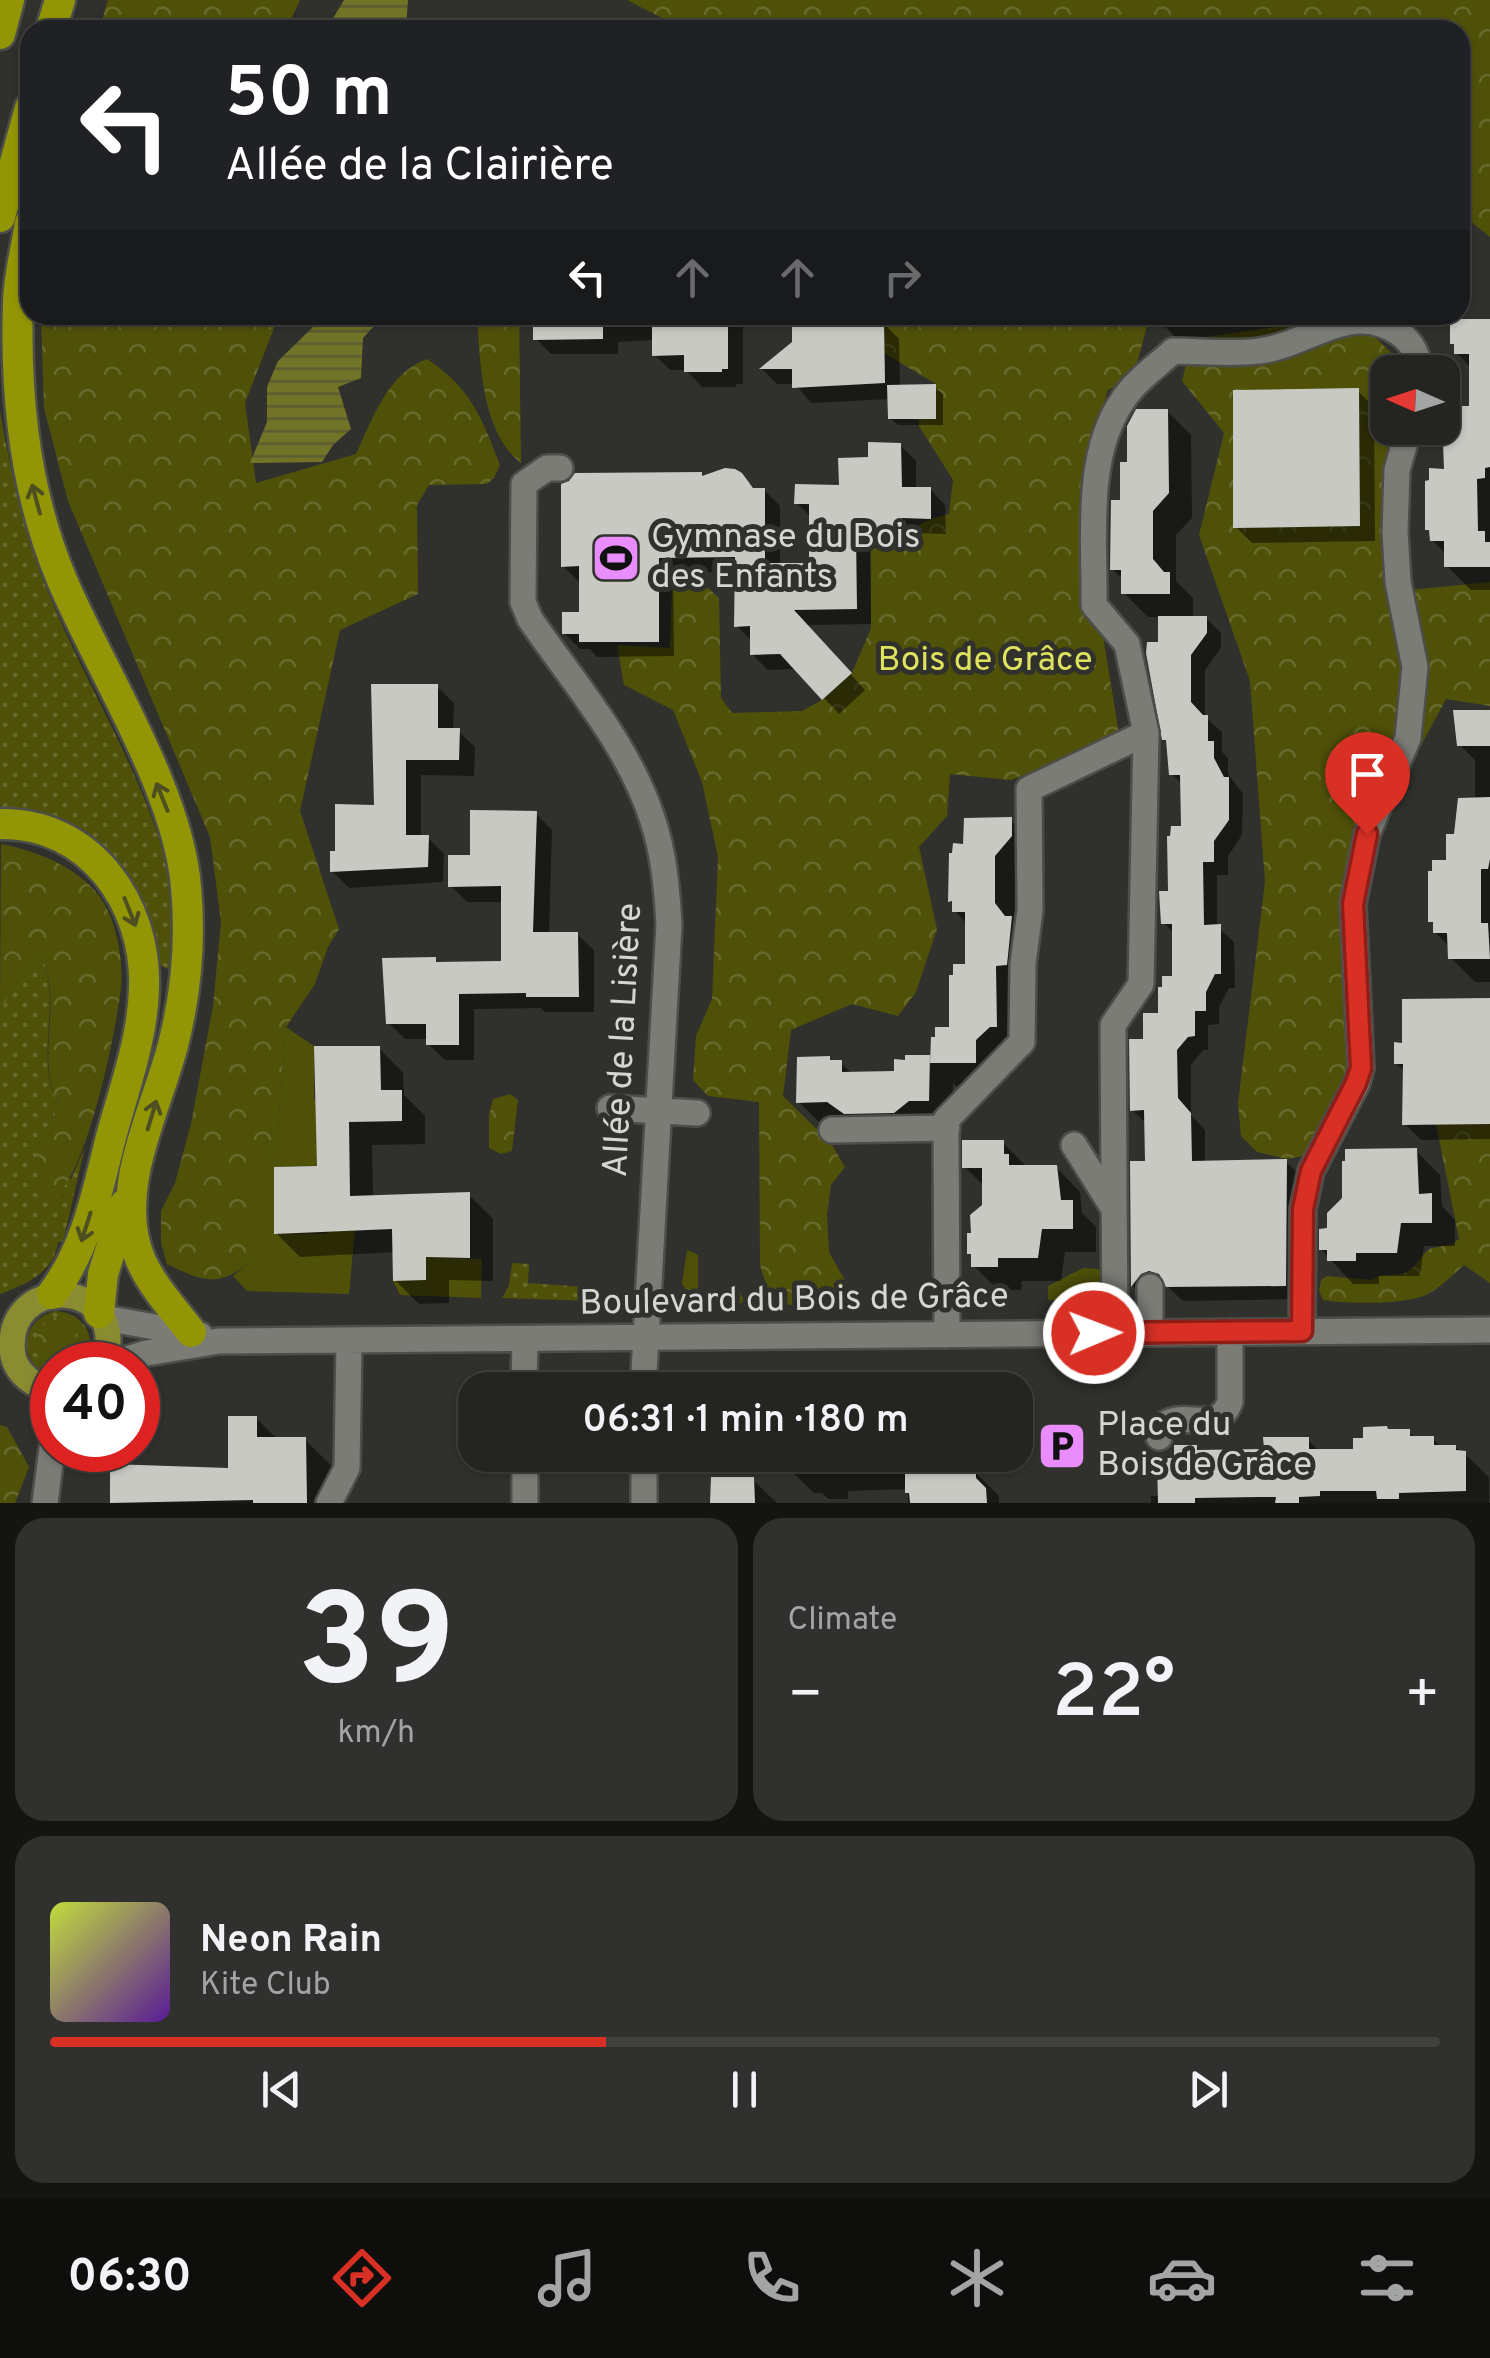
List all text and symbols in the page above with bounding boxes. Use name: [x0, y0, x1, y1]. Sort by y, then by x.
text: 50 m: [225, 52, 392, 141]
icon: left: [60, 60, 190, 190]
text: Allée de la Clairière: [225, 139, 614, 196]
icon: left: [560, 250, 615, 305]
icon: ahead: [665, 250, 720, 305]
icon: ahead: [770, 250, 825, 305]
icon: right: [875, 250, 930, 305]
north arrow: [1370, 355, 1460, 445]
map controls: [1370, 355, 1460, 445]
one-way arrow: [26, 483, 44, 515]
place label: Gymnase du Bois des Enfants: [651, 516, 920, 600]
sports icon: Gymnase du Bois des Enfants: [590, 532, 642, 584]
park label: Bois de Grâce: [877, 639, 1093, 683]
pin: [1325, 732, 1410, 835]
icon: arrive: [1340, 747, 1395, 802]
one-way arrow: [152, 783, 170, 813]
one-way arrow: [122, 896, 140, 926]
street label: Allée de la Lisière: [595, 902, 653, 1178]
one-way arrow: [144, 1099, 162, 1131]
one-way arrow: [76, 1211, 94, 1242]
street label: Boulevard du Bois de Grâce: [579, 1275, 1009, 1327]
position arrow: [1042, 1281, 1146, 1385]
speed limit sign: 40: [30, 1342, 160, 1472]
text: 06:31 · 1 min · 180 m: [582, 1397, 909, 1446]
place label: Place du Bois de Grâce: [1097, 1404, 1312, 1488]
parking icon: Place du Bois de Grâce: [1036, 1420, 1088, 1472]
text: 39: [297, 1566, 455, 1731]
text: Climate: [788, 1601, 897, 1641]
text: 22°: [1052, 1649, 1175, 1744]
text: −: [788, 1662, 823, 1732]
text: +: [1405, 1662, 1440, 1732]
text: km/h: [337, 1714, 415, 1754]
text: Neon Rain: [200, 1917, 382, 1966]
text: Kite Club: [200, 1966, 331, 2006]
icon: previous: [254, 2062, 309, 2117]
icon: pause: [717, 2062, 772, 2117]
icon: next: [1181, 2062, 1236, 2117]
icon: directions: [327, 2243, 397, 2313]
icon: music: [532, 2243, 602, 2313]
icon: phone: [737, 2243, 807, 2313]
icon: climate: [942, 2243, 1012, 2313]
icon: car: [1147, 2243, 1217, 2313]
icon: filters: [1352, 2243, 1422, 2313]
text: 06:30: [68, 2250, 192, 2307]

